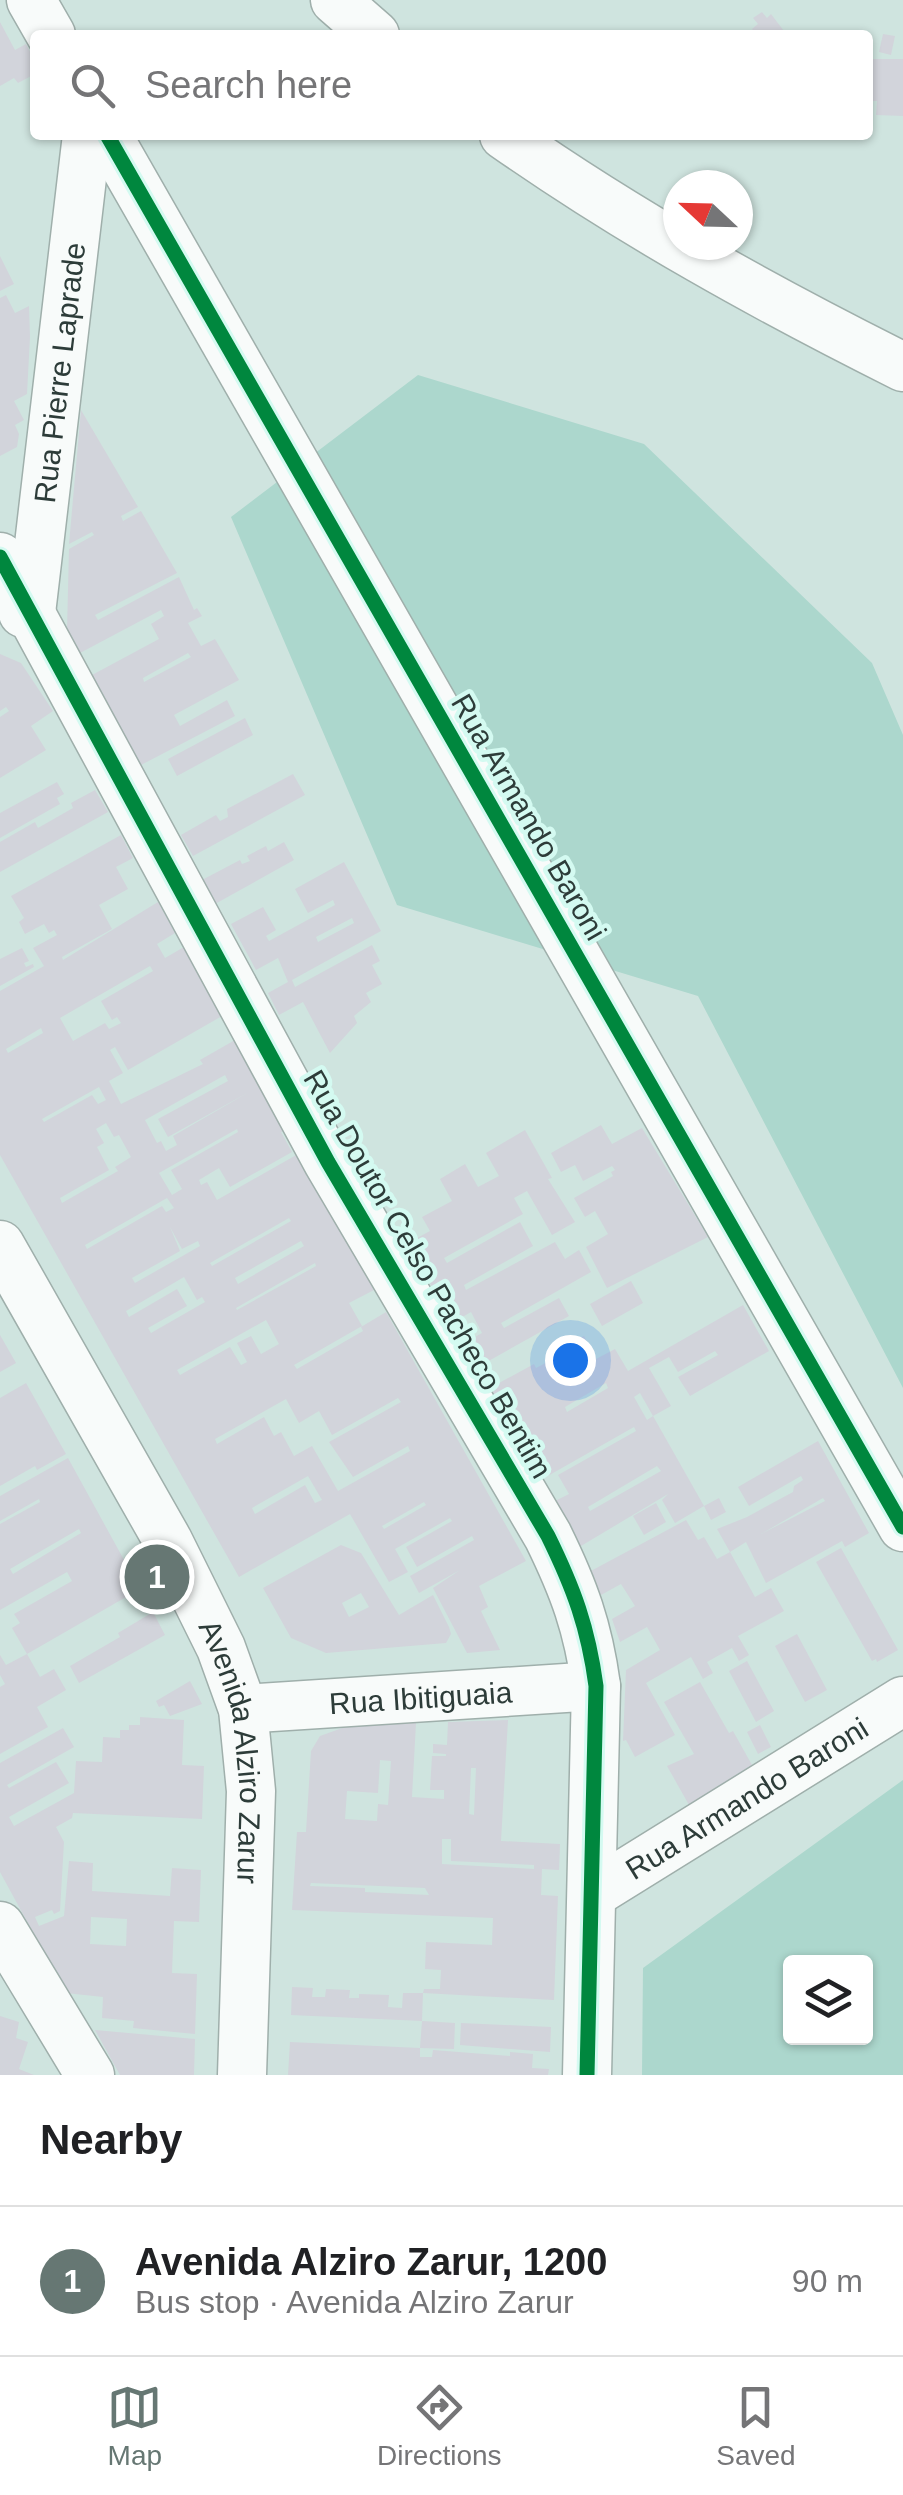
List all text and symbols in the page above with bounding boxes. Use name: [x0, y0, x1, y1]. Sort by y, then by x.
search box: [30, 30, 873, 140]
icon: search: [65, 58, 120, 113]
text: Search here: [145, 64, 352, 106]
north arrow: [663, 170, 753, 260]
street label: Rua Pierre Laprade: [28, 241, 91, 505]
street label: Rua Armando Baroni: [445, 688, 613, 946]
street label: Rua Doutor Celso Pacheco Bentim: [297, 1064, 559, 1484]
your location: [545, 1335, 596, 1386]
pin: 1: [124, 1540, 190, 1614]
street label: Avenida Alziro Zarur: [193, 1614, 268, 1884]
street label: Rua Ibitiguaia: [328, 1675, 514, 1720]
street label: Rua Armando Baroni: [620, 1711, 874, 1886]
map controls: [783, 1955, 873, 2045]
button: layers: [783, 1955, 873, 2045]
text: Nearby: [40, 2116, 182, 2163]
text: Avenida Alziro Zarur, 1200: [135, 2241, 607, 2283]
text: 1: [64, 2263, 81, 2299]
text: 90 m: [792, 2263, 863, 2299]
text: Bus stop · Avenida Alziro Zarur: [135, 2284, 574, 2320]
tab: Map: [107, 2380, 162, 2472]
tab: Directions: [377, 2380, 502, 2472]
tab: Saved: [716, 2380, 796, 2472]

